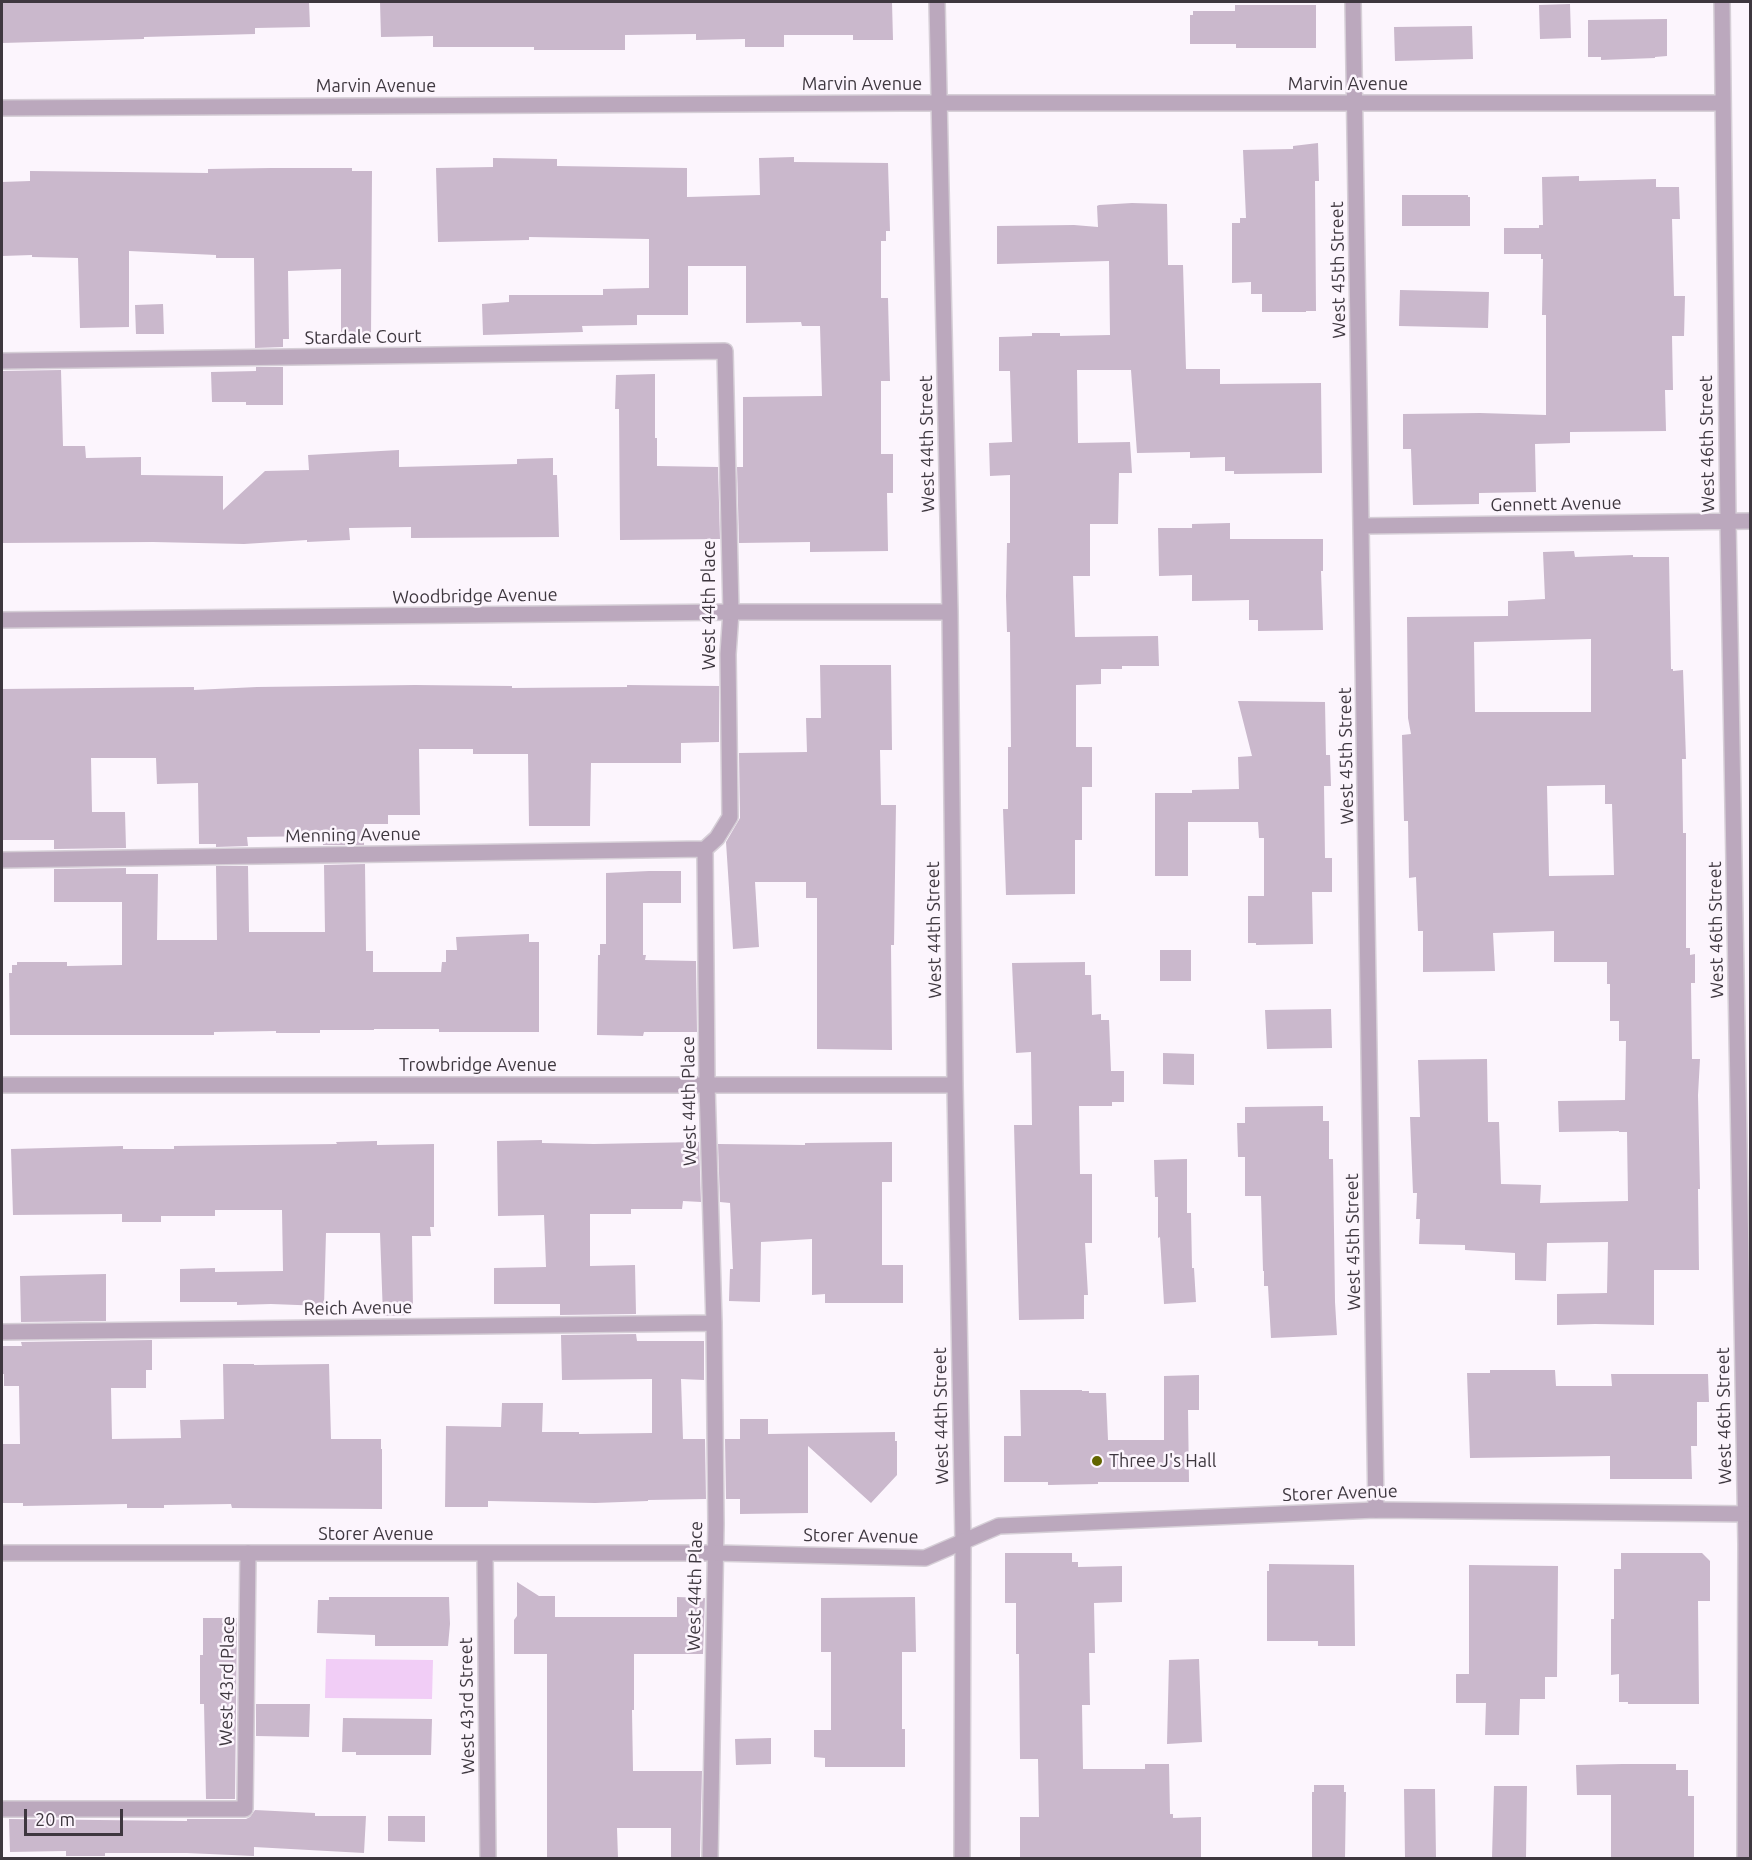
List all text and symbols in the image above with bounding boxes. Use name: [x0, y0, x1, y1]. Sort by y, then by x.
street label: Marvin Avenue: [802, 73, 922, 95]
street label: Marvin Avenue: [1288, 73, 1408, 95]
street label: Marvin Avenue: [316, 75, 436, 97]
street label: West 45th Street: [1326, 201, 1350, 339]
street label: Stardale Court: [304, 325, 422, 349]
street label: West 44th Street: [915, 375, 939, 513]
street label: West 46th Street: [1695, 375, 1719, 513]
street label: Gennett Avenue: [1490, 492, 1622, 516]
street label: West 44th Place: [698, 540, 720, 670]
street label: Woodbridge Avenue: [392, 584, 558, 608]
street label: West 45th Street: [1334, 687, 1358, 825]
street label: Menning Avenue: [285, 823, 421, 847]
street label: West 44th Street: [922, 861, 946, 999]
street label: West 46th Street: [1704, 861, 1728, 999]
street label: West 44th Place: [677, 1036, 701, 1166]
street label: Trowbridge Avenue: [399, 1054, 557, 1076]
street label: West 45th Street: [1341, 1173, 1365, 1311]
street label: Reich Avenue: [303, 1296, 413, 1320]
street label: West 44th Street: [929, 1347, 953, 1485]
street label: West 46th Street: [1712, 1347, 1736, 1485]
place label: Three J's Hall: [1109, 1450, 1216, 1472]
marker: Three J's Hall: [1090, 1454, 1104, 1468]
street label: Storer Avenue: [1282, 1480, 1398, 1506]
street label: West 44th Place: [683, 1521, 707, 1651]
street label: Storer Avenue: [318, 1523, 434, 1545]
street label: Storer Avenue: [803, 1524, 919, 1548]
street label: West 43rd Place: [215, 1616, 239, 1746]
street label: West 43rd Street: [455, 1637, 479, 1775]
scale bar: [27, 1797, 126, 1835]
text: 20 m: [35, 1809, 75, 1829]

